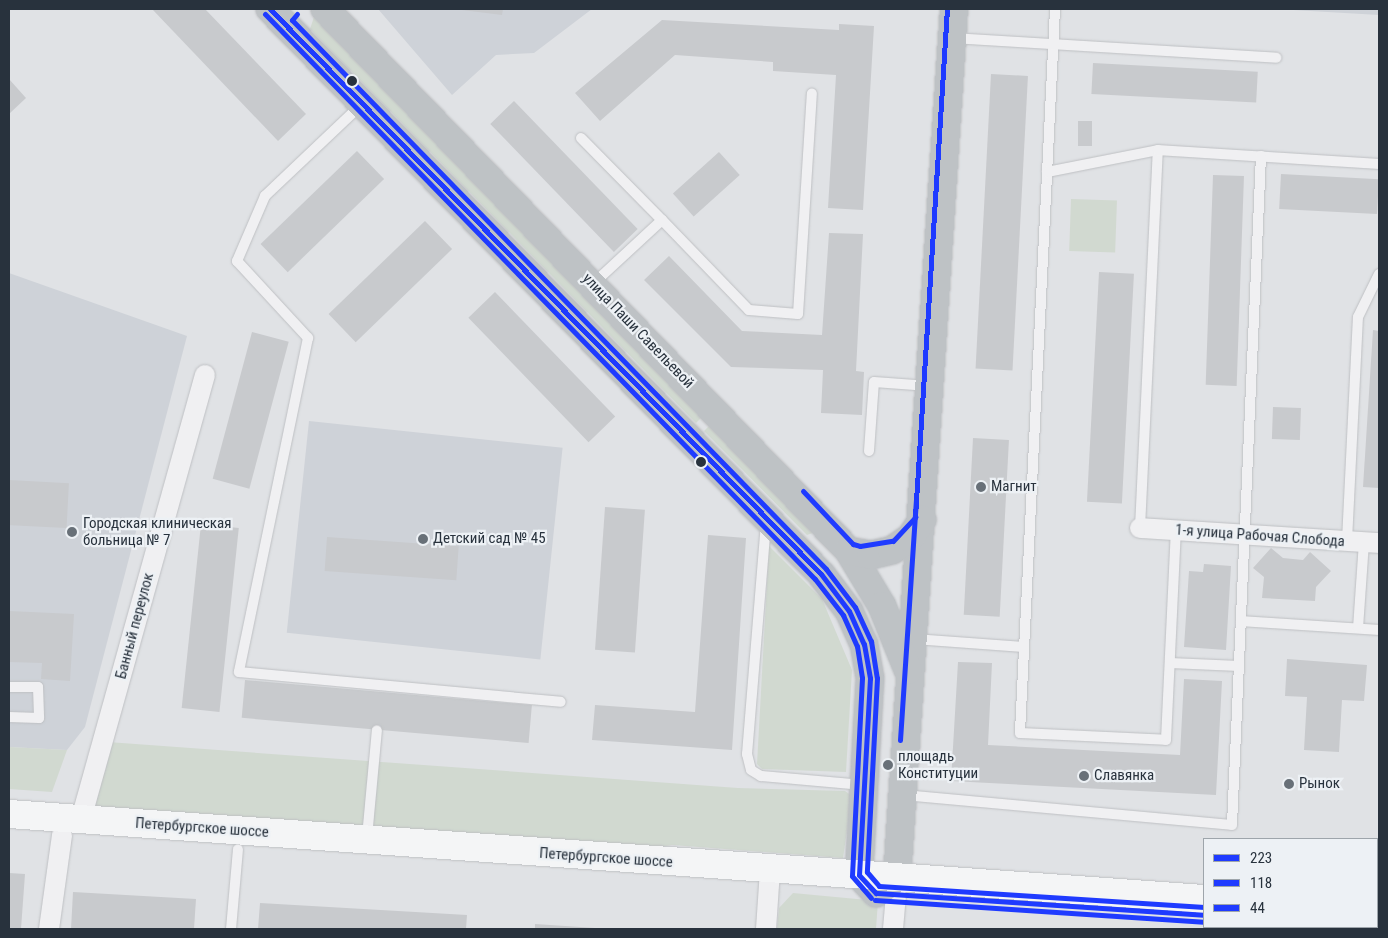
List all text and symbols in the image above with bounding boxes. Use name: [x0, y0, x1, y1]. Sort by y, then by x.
unlabelled marker: [347, 76, 357, 86]
street label: улица Паши Савельевой: [578, 270, 698, 392]
unlabelled marker: [696, 457, 706, 467]
place label: Магнит: [991, 478, 1037, 496]
marker: Магнит: [975, 481, 987, 493]
place label: Городская клиническая больница № 7: [83, 514, 231, 549]
street label: 1-я улица Рабочая Слобода: [1175, 521, 1345, 551]
marker: Городская клиническая больница № 7: [65, 525, 79, 539]
place label: Детский сад № 45: [433, 530, 546, 548]
marker: Детский сад № 45: [417, 533, 429, 545]
street label: Банный переулок: [112, 571, 158, 681]
place label: площадь Конституции: [898, 747, 978, 782]
marker: площадь Конституции: [882, 759, 894, 771]
place label: Славянка: [1094, 767, 1154, 785]
marker: Славянка: [1078, 770, 1090, 782]
place label: Рынок: [1299, 775, 1340, 793]
marker: Рынок: [1283, 778, 1295, 790]
street label: Петербургское шоссе: [135, 814, 269, 842]
legend: [1203, 838, 1378, 928]
street label: Петербургское шоссе: [539, 844, 673, 872]
text: 223: [1250, 849, 1272, 867]
text: 118: [1250, 874, 1272, 892]
text: 44: [1250, 899, 1265, 917]

